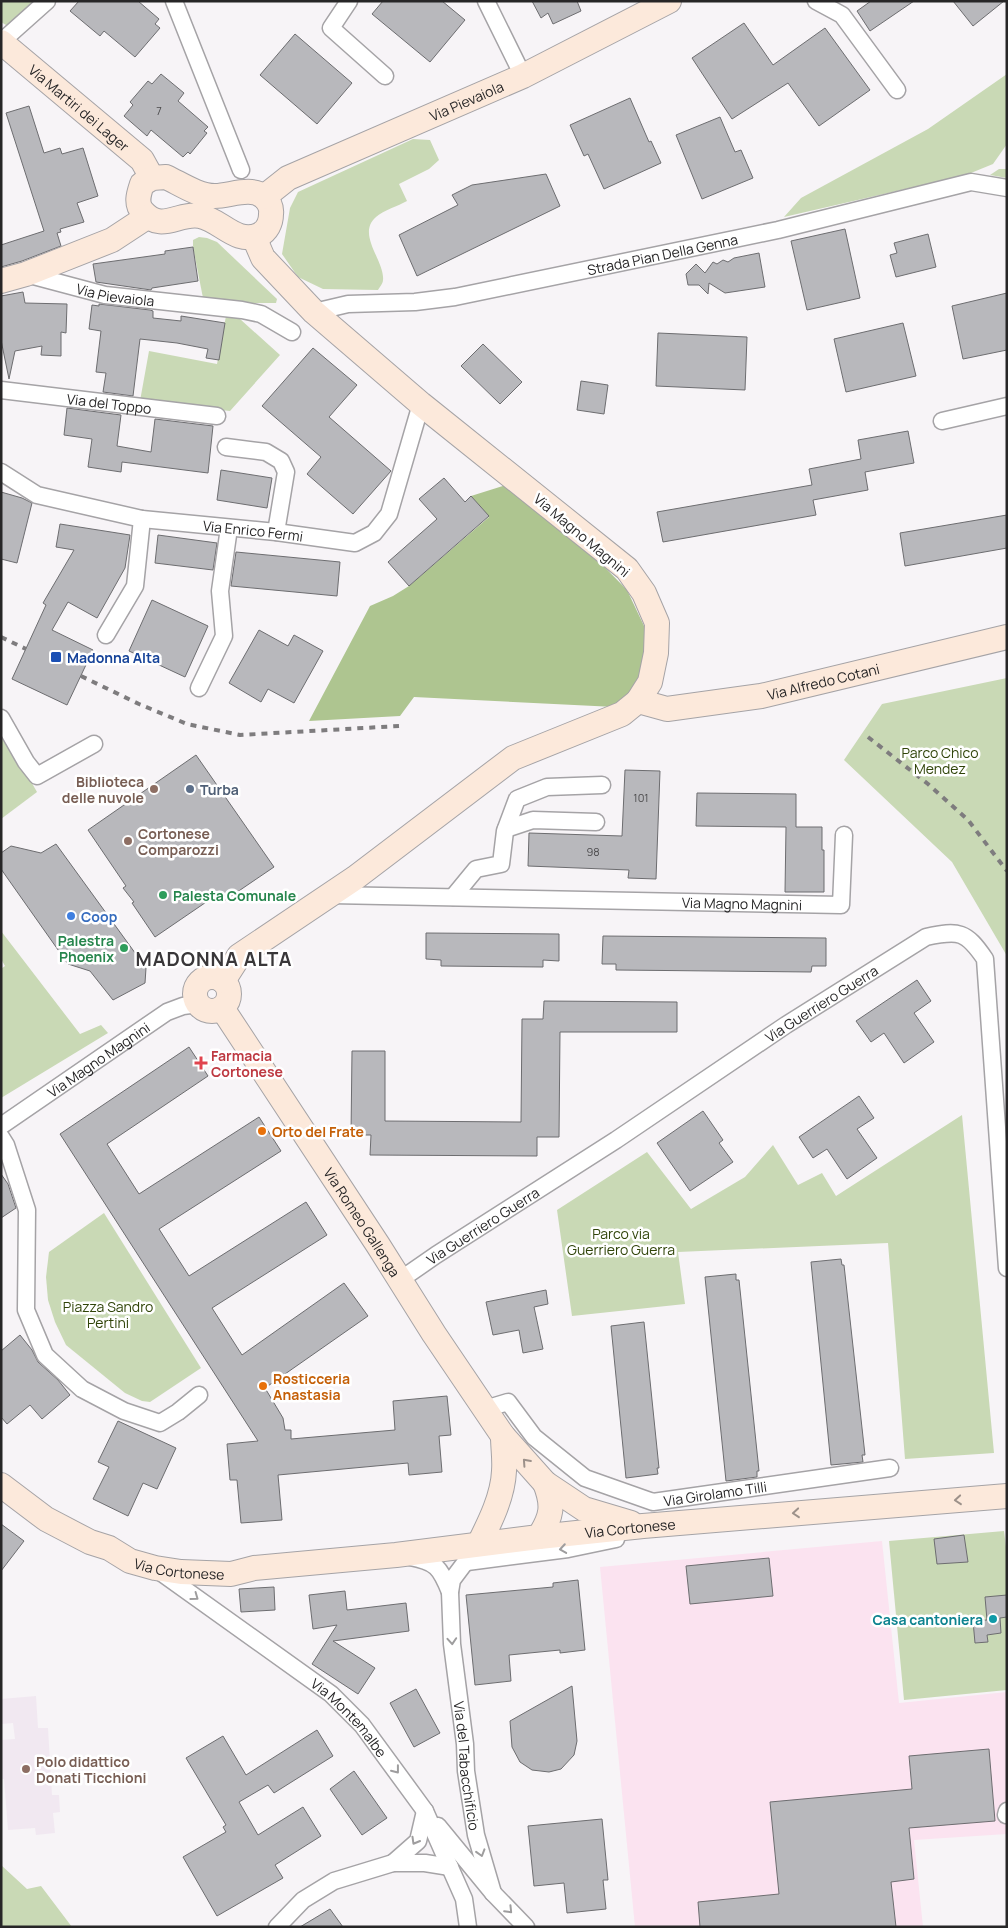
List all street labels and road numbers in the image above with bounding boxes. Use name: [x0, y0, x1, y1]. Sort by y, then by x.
street label: Via Martiri dei Lager: [25, 60, 134, 155]
street label: Via Pievaiola: [426, 76, 506, 125]
street label: Strada Pian Della Genna: [585, 229, 739, 279]
street label: Via Pievaiola: [74, 278, 155, 310]
street label: Via del Toppo: [66, 389, 153, 418]
street label: Via Magno Magnini: [530, 489, 634, 581]
street label: Via Enrico Fermi: [202, 515, 304, 545]
street label: Via Alfredo Cotani: [765, 658, 881, 704]
street label: Via Magno Magnini: [682, 892, 802, 914]
street label: Via Guerriero Guerra: [761, 960, 881, 1046]
street label: Via Magno Magnini: [43, 1017, 153, 1101]
street label: Via Romeo Gallenga: [320, 1164, 405, 1280]
street label: Via Guerriero Guerra: [422, 1182, 542, 1268]
street label: Via Girolamo Tilli: [662, 1476, 768, 1510]
street label: Via Cortonese: [584, 1514, 676, 1542]
street label: Via Cortonese: [132, 1553, 225, 1583]
street label: Via Montemalbe: [308, 1673, 392, 1761]
street label: Via del Tabacchificio: [450, 1700, 485, 1832]

